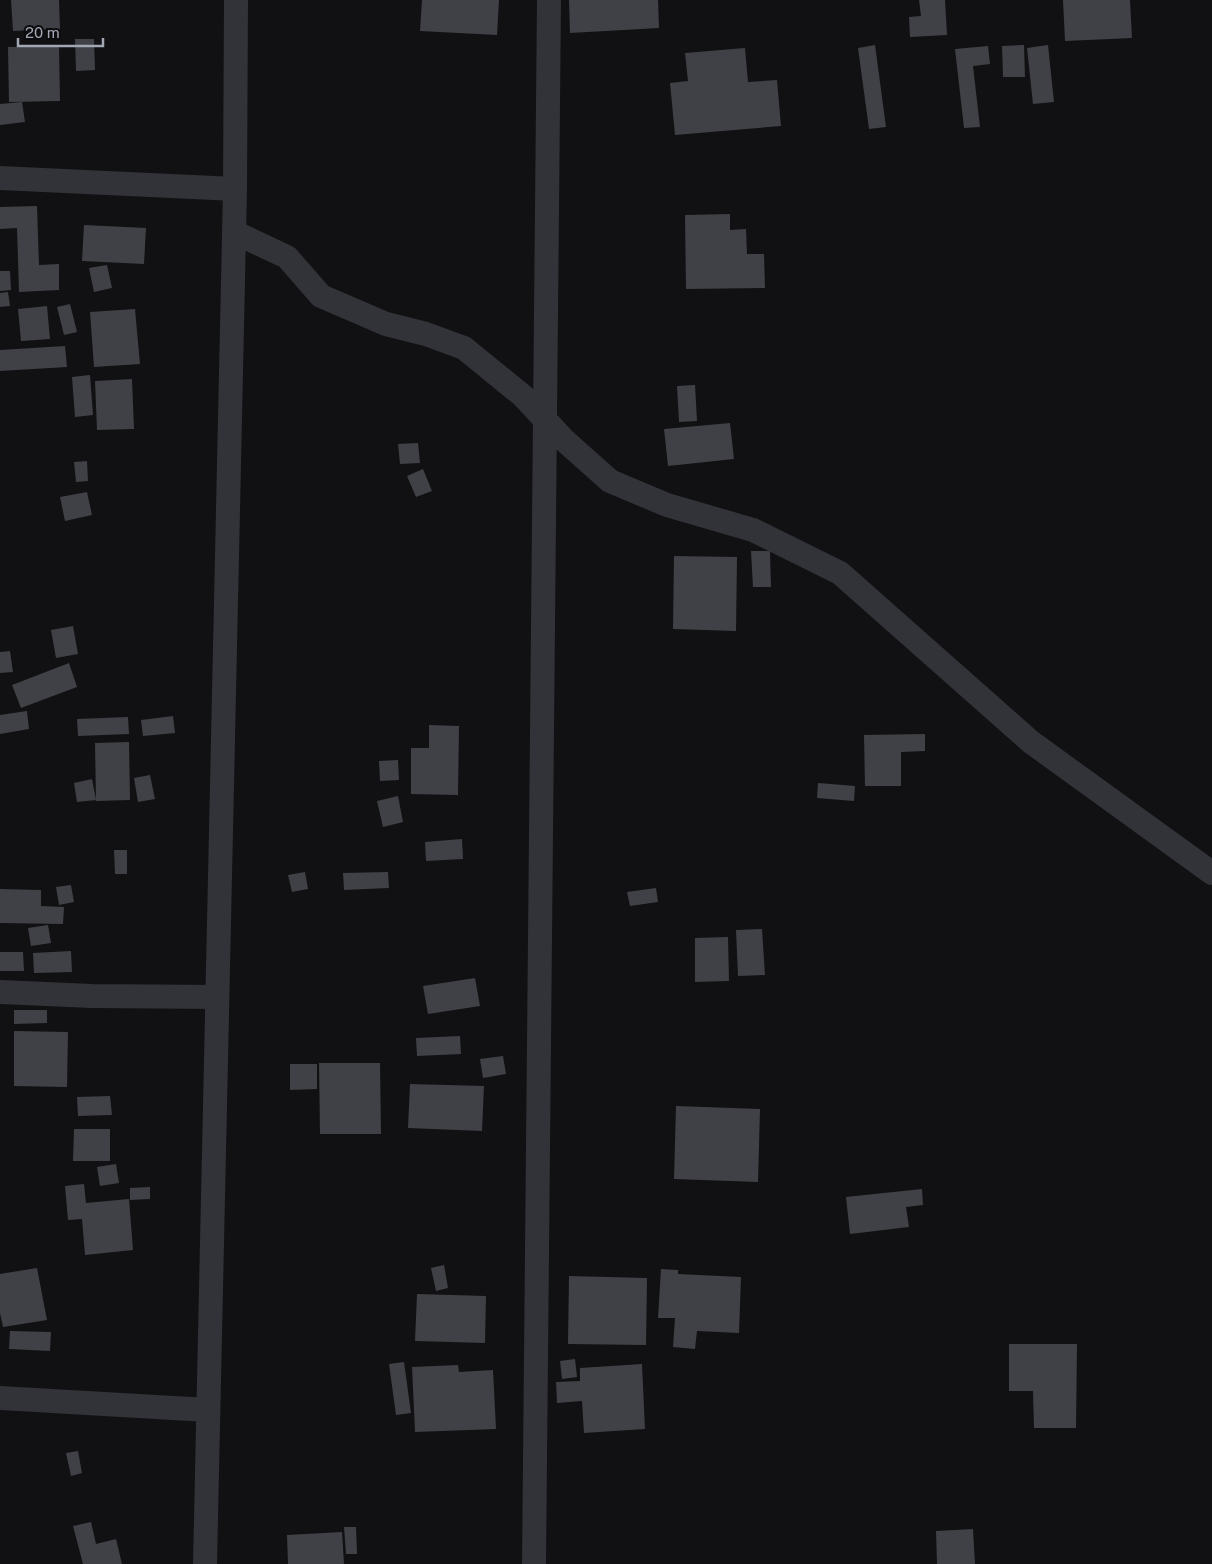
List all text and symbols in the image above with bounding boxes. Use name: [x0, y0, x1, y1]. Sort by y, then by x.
scale bar: [18, 15, 102, 47]
text: 20 m: [25, 24, 60, 41]

